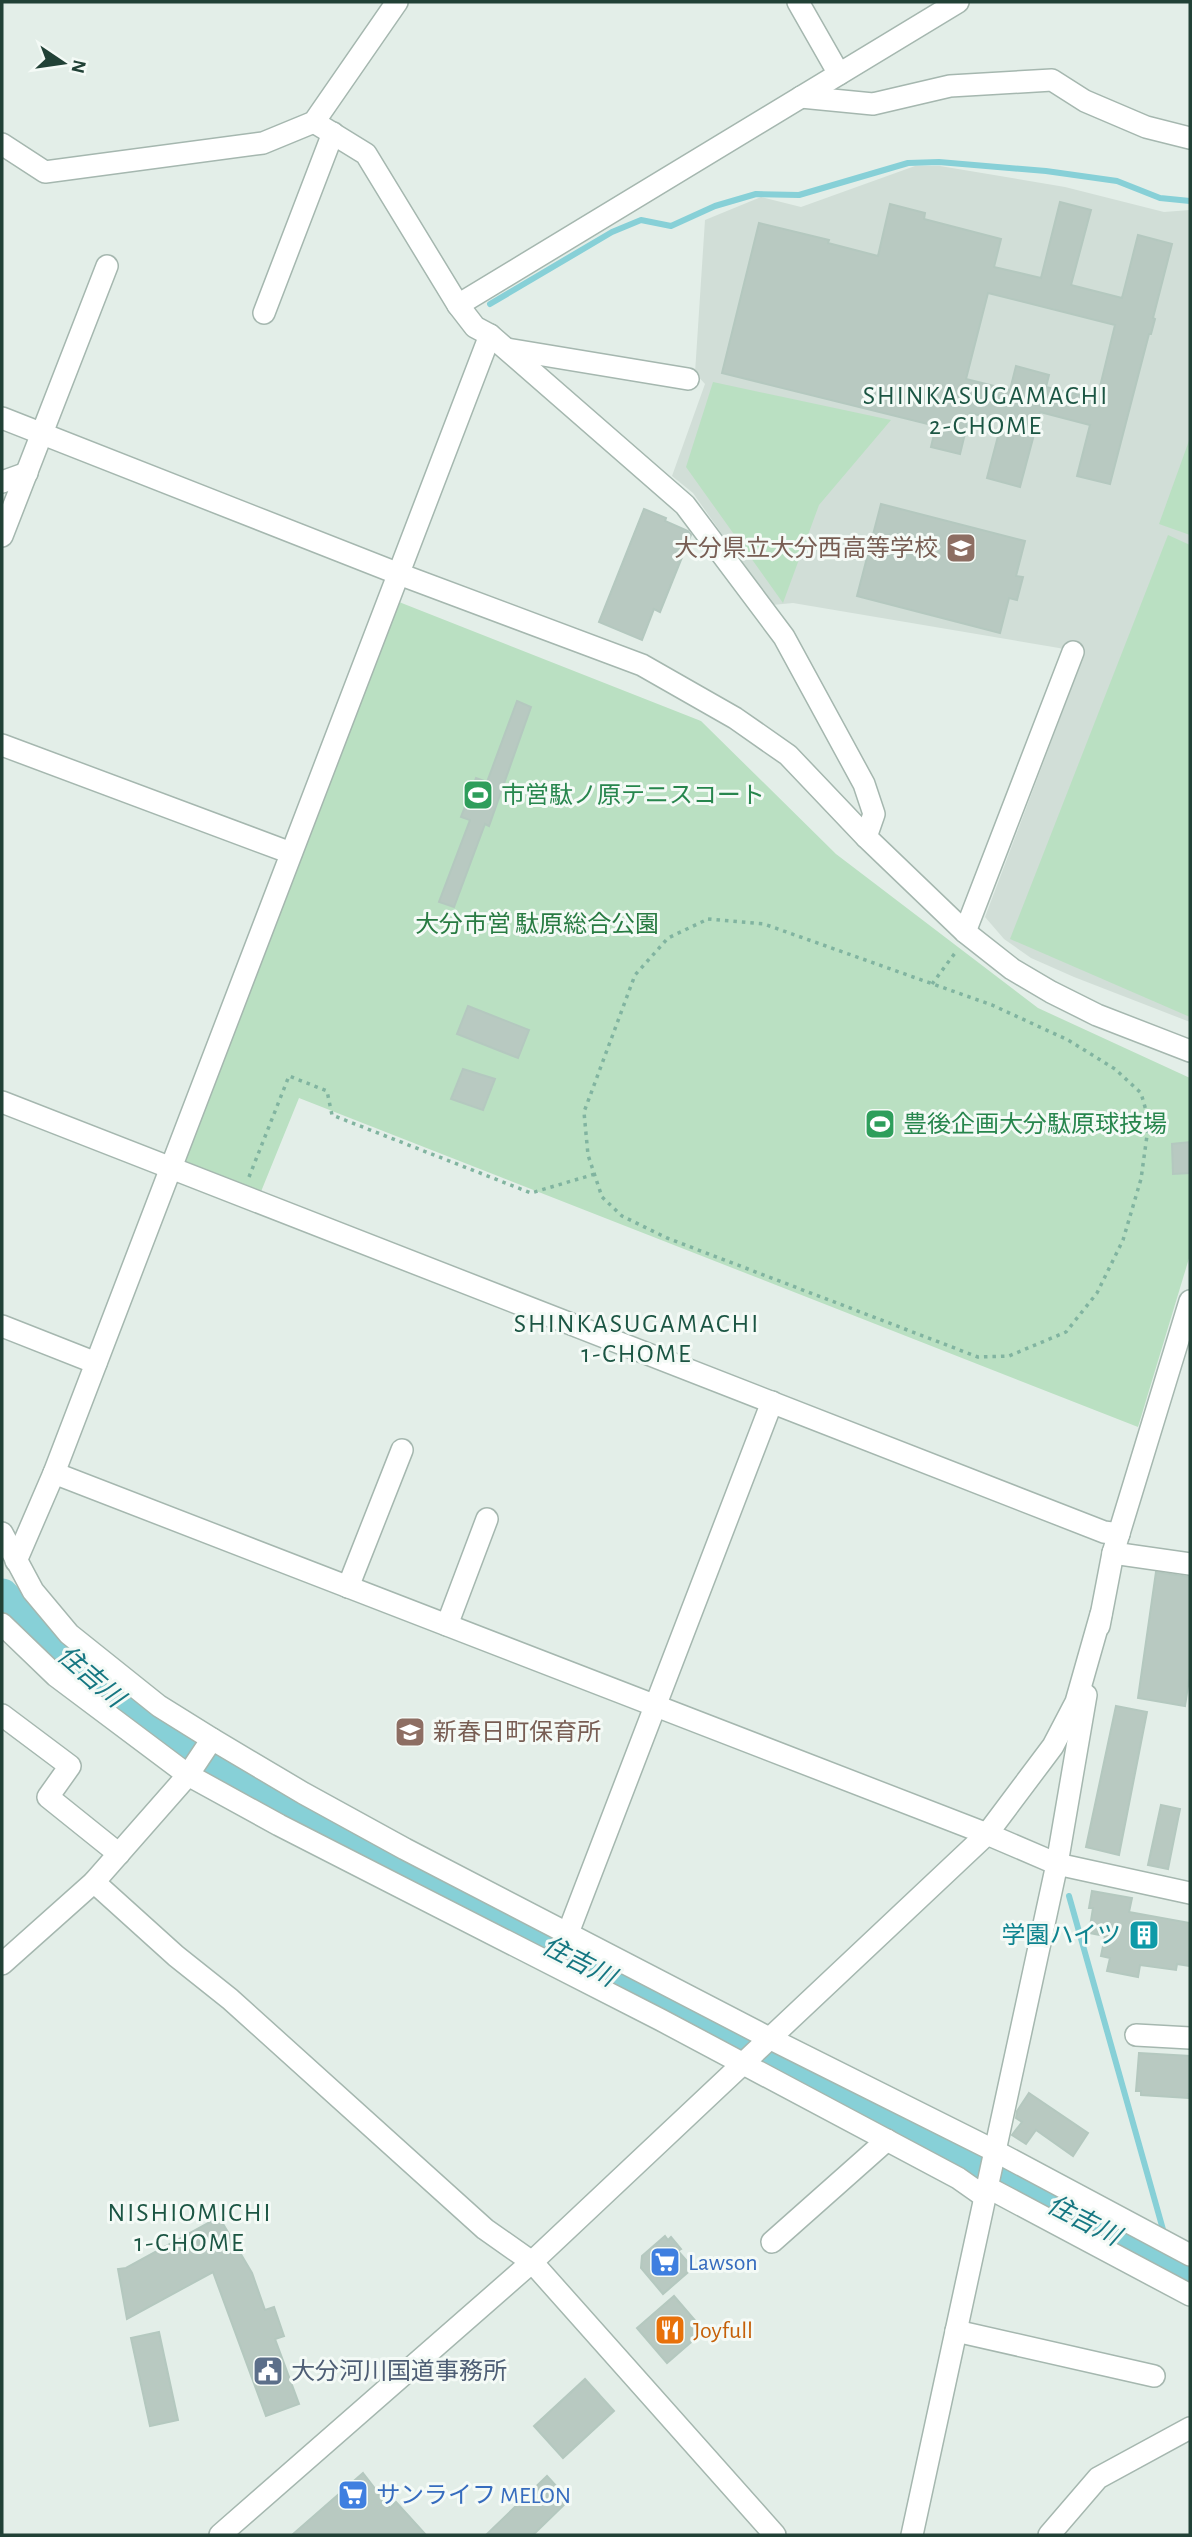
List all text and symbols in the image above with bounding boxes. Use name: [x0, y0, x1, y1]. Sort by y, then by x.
north arrow: [28, 28, 98, 98]
text: N: [67, 58, 89, 75]
district label: SHINKASUGAMACHI 2-CHOME: [863, 383, 1109, 439]
school or university icon: 大分県立大分西高等学校: [944, 531, 978, 565]
place label: 大分県立大分西高等学校: [674, 535, 938, 561]
sports icon: 市営駄ノ原テニスコート: [461, 778, 495, 812]
place label: 市営駄ノ原テニスコート: [501, 782, 765, 808]
park label: 大分市営 駄原総合公園: [415, 911, 659, 937]
sports icon: 豊後企画大分駄原球技場: [863, 1107, 897, 1141]
place label: 豊後企画大分駄原球技場: [903, 1111, 1167, 1137]
district label: SHINKASUGAMACHI 1-CHOME: [514, 1311, 760, 1367]
water label: 住吉川: [52, 1641, 131, 1714]
school or university icon: 新春日町保育所: [393, 1715, 427, 1749]
place label: 新春日町保育所: [433, 1719, 601, 1745]
building icon: 学園ハイツ: [1127, 1918, 1161, 1952]
place label: 学園ハイツ: [1001, 1922, 1121, 1948]
water label: 住吉川: [538, 1932, 622, 1993]
water label: 住吉川: [1043, 2191, 1127, 2252]
district label: NISHIOMICHI 1-CHOME: [107, 2200, 273, 2256]
supermarket icon: Lawson: [648, 2245, 682, 2279]
place label: Lawson: [688, 2251, 758, 2275]
restaurant icon: Joyfull: [653, 2313, 687, 2347]
place label: Joyfull: [693, 2319, 753, 2343]
public building icon: 大分河川国道事務所: [251, 2354, 285, 2388]
place label: 大分河川国道事務所: [291, 2358, 507, 2384]
supermarket icon: サンライフ MELON: [336, 2478, 370, 2512]
place label: サンライフ MELON: [376, 2484, 571, 2508]

